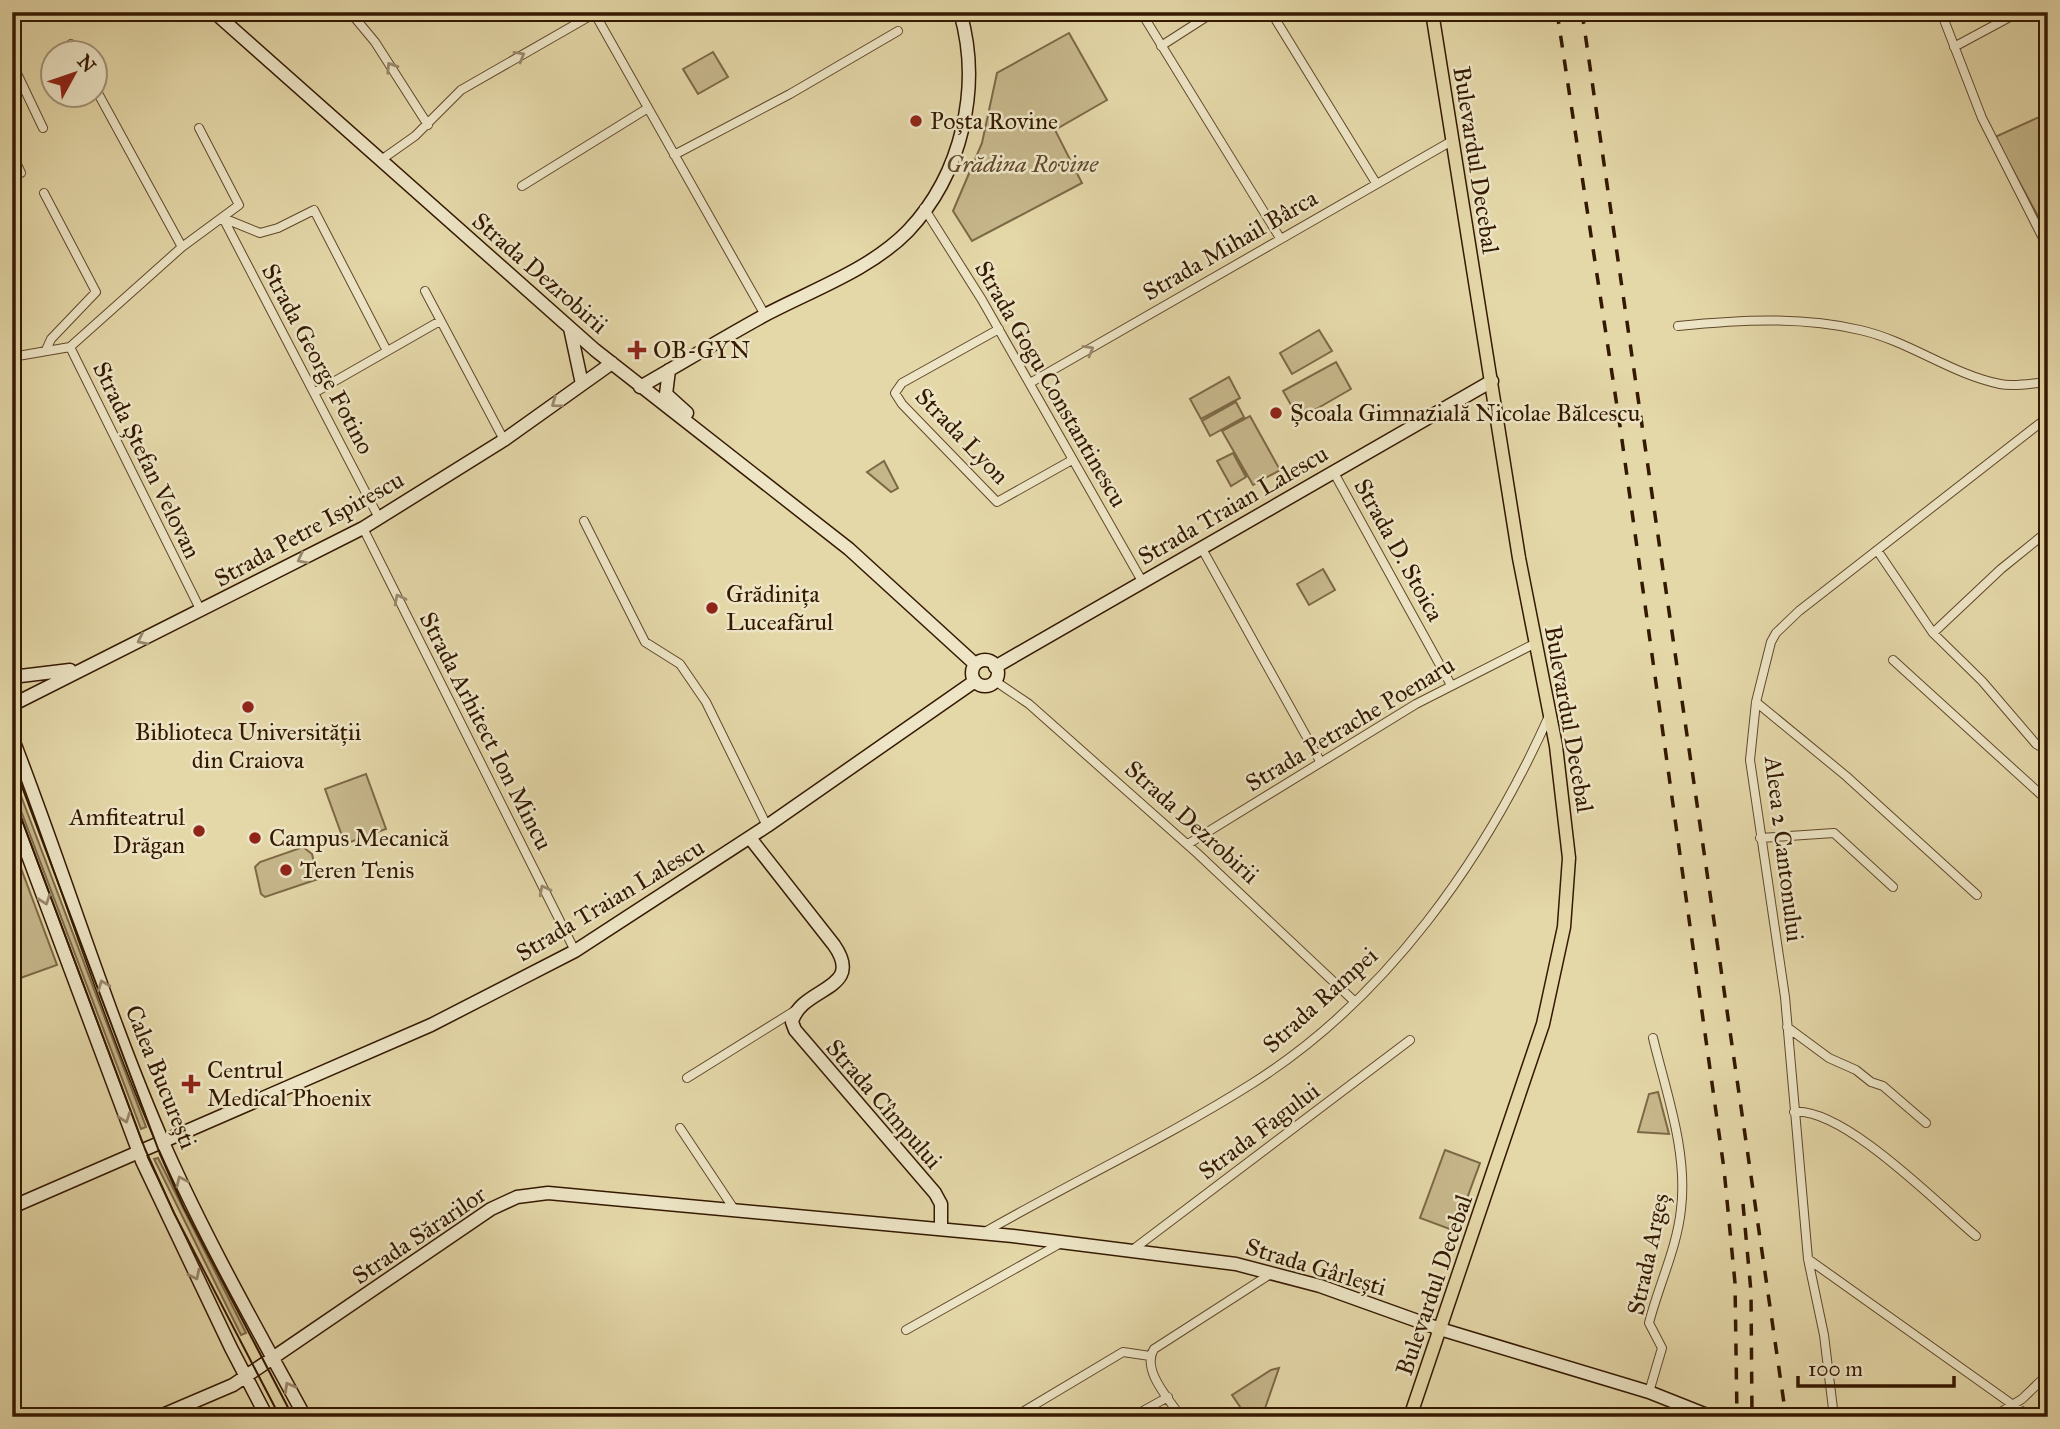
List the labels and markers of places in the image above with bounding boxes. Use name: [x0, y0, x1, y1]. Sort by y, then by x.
place label: Poșta Rovine: [930, 106, 1058, 136]
marker: Poșta Rovine: [908, 113, 924, 129]
place label: OB-GYN: [653, 335, 750, 365]
marker: OB-GYN: [627, 340, 647, 360]
place label: Școala Gimnazială Nicolae Bălcescu: [1290, 398, 1640, 428]
marker: Școala Gimnazială Nicolae Bălcescu: [1268, 405, 1284, 421]
place label: Grădinița Luceafărul: [726, 579, 834, 637]
marker: Grădinița Luceafărul: [704, 600, 720, 616]
marker: Biblioteca Universității din Craiova: [240, 699, 256, 715]
place label: Biblioteca Universității din Craiova: [135, 717, 362, 775]
place label: Amfiteatrul Drăgan: [68, 802, 186, 860]
marker: Amfiteatrul Drăgan: [191, 823, 207, 839]
place label: Campus Mecanică: [269, 823, 450, 853]
marker: Campus Mecanică: [247, 830, 263, 846]
place label: Teren Tenis: [300, 855, 414, 885]
marker: Teren Tenis: [278, 862, 294, 878]
place label: Centrul Medical Phoenix: [207, 1055, 372, 1113]
marker: Centrul Medical Phoenix: [181, 1074, 201, 1094]

